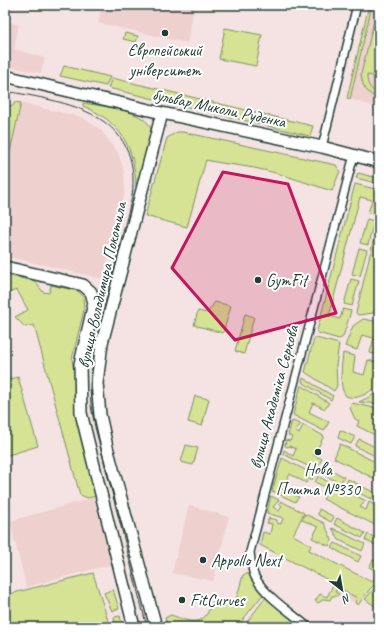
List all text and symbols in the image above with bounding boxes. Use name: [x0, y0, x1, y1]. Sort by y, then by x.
marker: Європейський університет: [160, 28, 170, 38]
place label: Європейський університет: [128, 40, 203, 81]
street label: бульвар Миколи Руденка: [150, 84, 289, 133]
street label: вулиця Володимира Покотила: [73, 198, 132, 370]
place label: GymFit: [266, 270, 310, 291]
marker: GymFit: [253, 275, 263, 285]
street label: вулиця Академіка Сєркова: [245, 322, 304, 471]
marker: Нова Пошта №330: [313, 447, 323, 457]
place label: Нова Пошта №330: [276, 459, 361, 500]
place label: Appollo Next: [211, 550, 284, 571]
marker: Appollo Next: [198, 555, 208, 565]
north arrow: [322, 570, 362, 610]
place label: FitCurves: [190, 590, 246, 611]
text: N: [339, 591, 354, 607]
marker: FitCurves: [177, 595, 187, 605]

